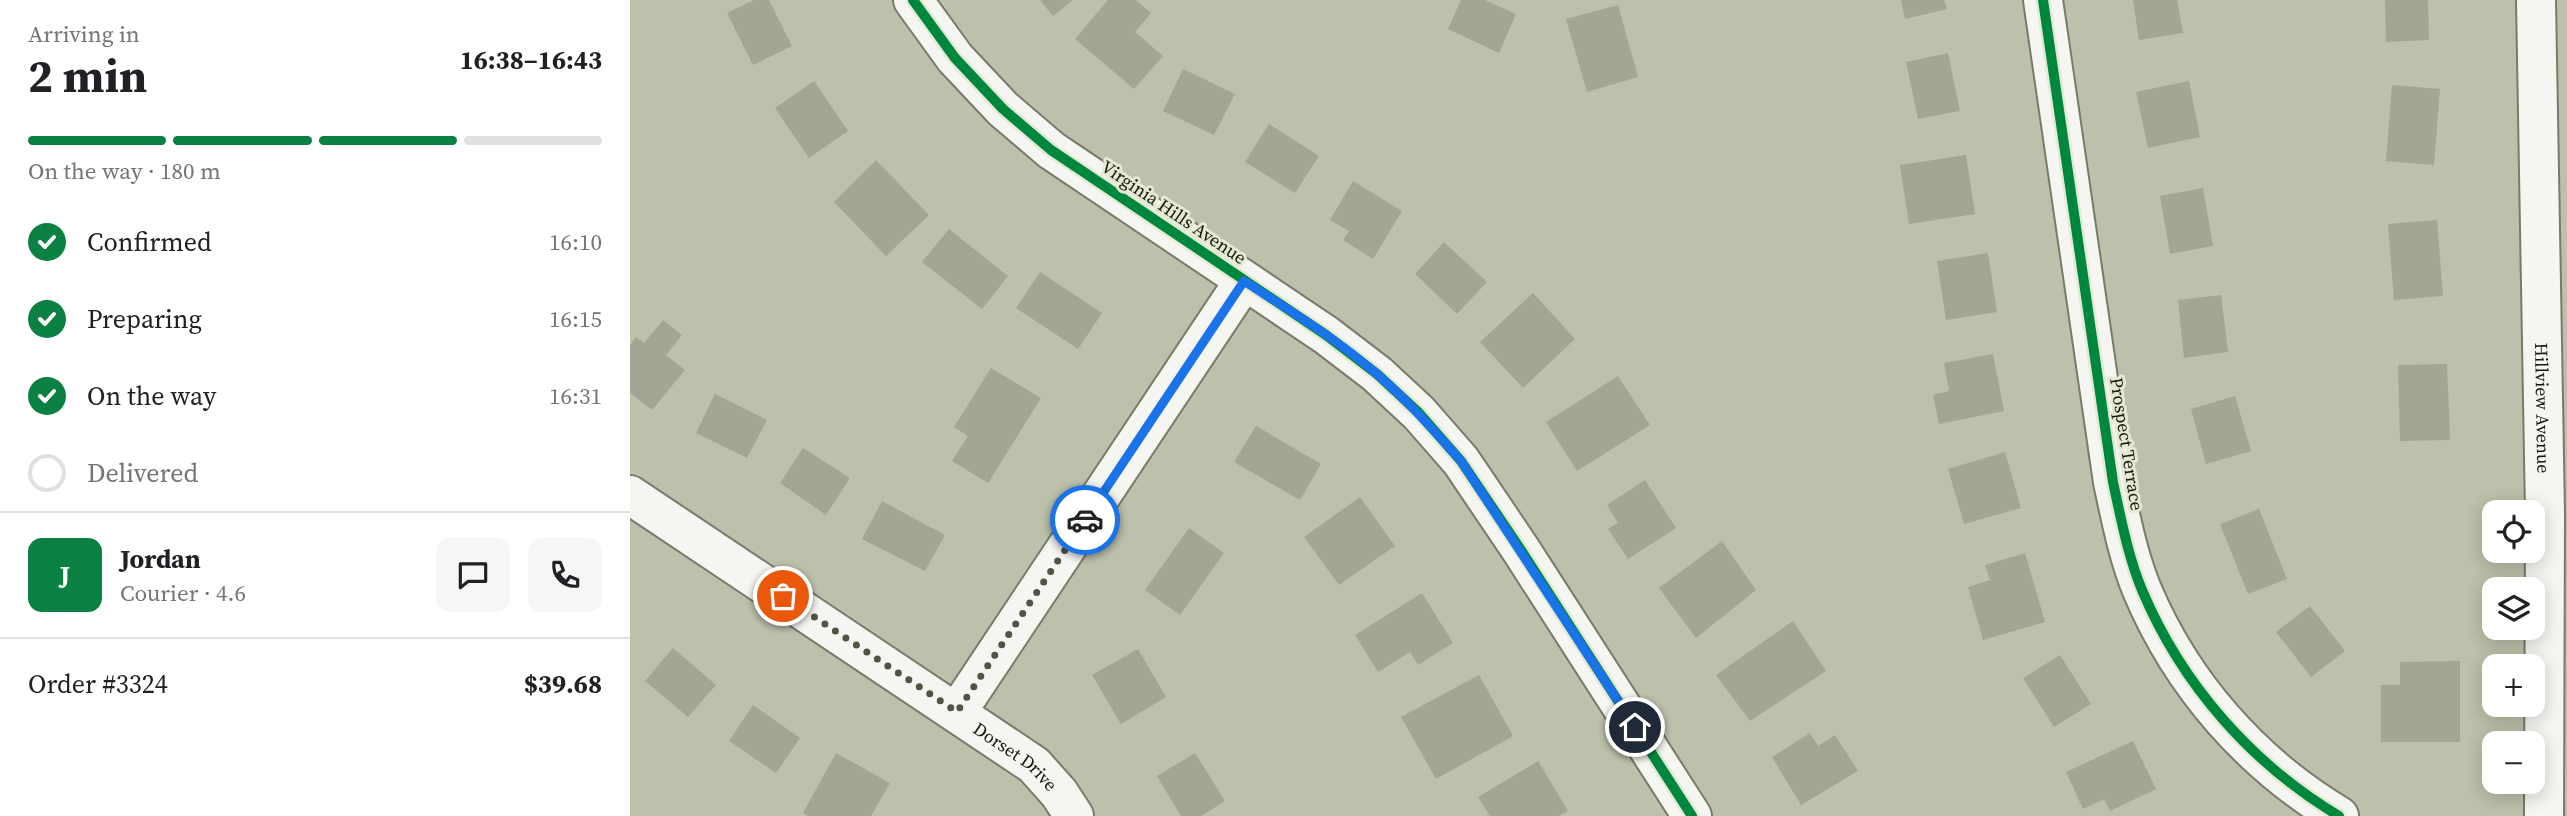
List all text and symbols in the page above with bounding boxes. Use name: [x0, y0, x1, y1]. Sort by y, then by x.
text: Arriving in: [28, 18, 140, 50]
text: 16:38–16:43: [460, 42, 602, 78]
text: 2 min: [28, 44, 147, 107]
street label: Virginia Hills Avenue: [1097, 154, 1251, 270]
text: On the way · 180 m: [28, 155, 221, 187]
icon: check: [28, 223, 66, 261]
text: Confirmed: [87, 224, 212, 260]
text: 16:10: [549, 226, 602, 258]
icon: check: [28, 300, 66, 338]
text: Preparing: [87, 301, 202, 337]
text: 16:15: [549, 303, 602, 335]
street label: Hillview Avenue: [2530, 342, 2557, 473]
street label: Prospect Terrace: [2104, 376, 2150, 512]
icon: check: [28, 377, 66, 415]
text: On the way: [87, 378, 216, 414]
text: 16:31: [549, 380, 602, 412]
text: Delivered: [87, 455, 198, 491]
courier: [1050, 485, 1120, 555]
map controls: [2482, 500, 2545, 794]
button: locate: [2482, 500, 2545, 563]
icon: car: [1066, 501, 1104, 539]
button: chat: [436, 538, 510, 612]
button: phone: [528, 538, 602, 612]
text: Jordan: [120, 541, 201, 577]
text: J: [60, 557, 70, 593]
pin: [753, 566, 813, 626]
text: Courier · 4.6: [120, 577, 246, 609]
icon: bag: [764, 577, 802, 615]
button: layers: [2482, 577, 2545, 640]
button: +: [2482, 654, 2545, 717]
text: Order #3324: [28, 666, 168, 702]
text: $39.68: [524, 666, 602, 702]
pin: [1605, 697, 1665, 757]
icon: home: [1616, 708, 1654, 746]
street label: Dorset Drive: [969, 716, 1064, 796]
button: −: [2482, 731, 2545, 794]

